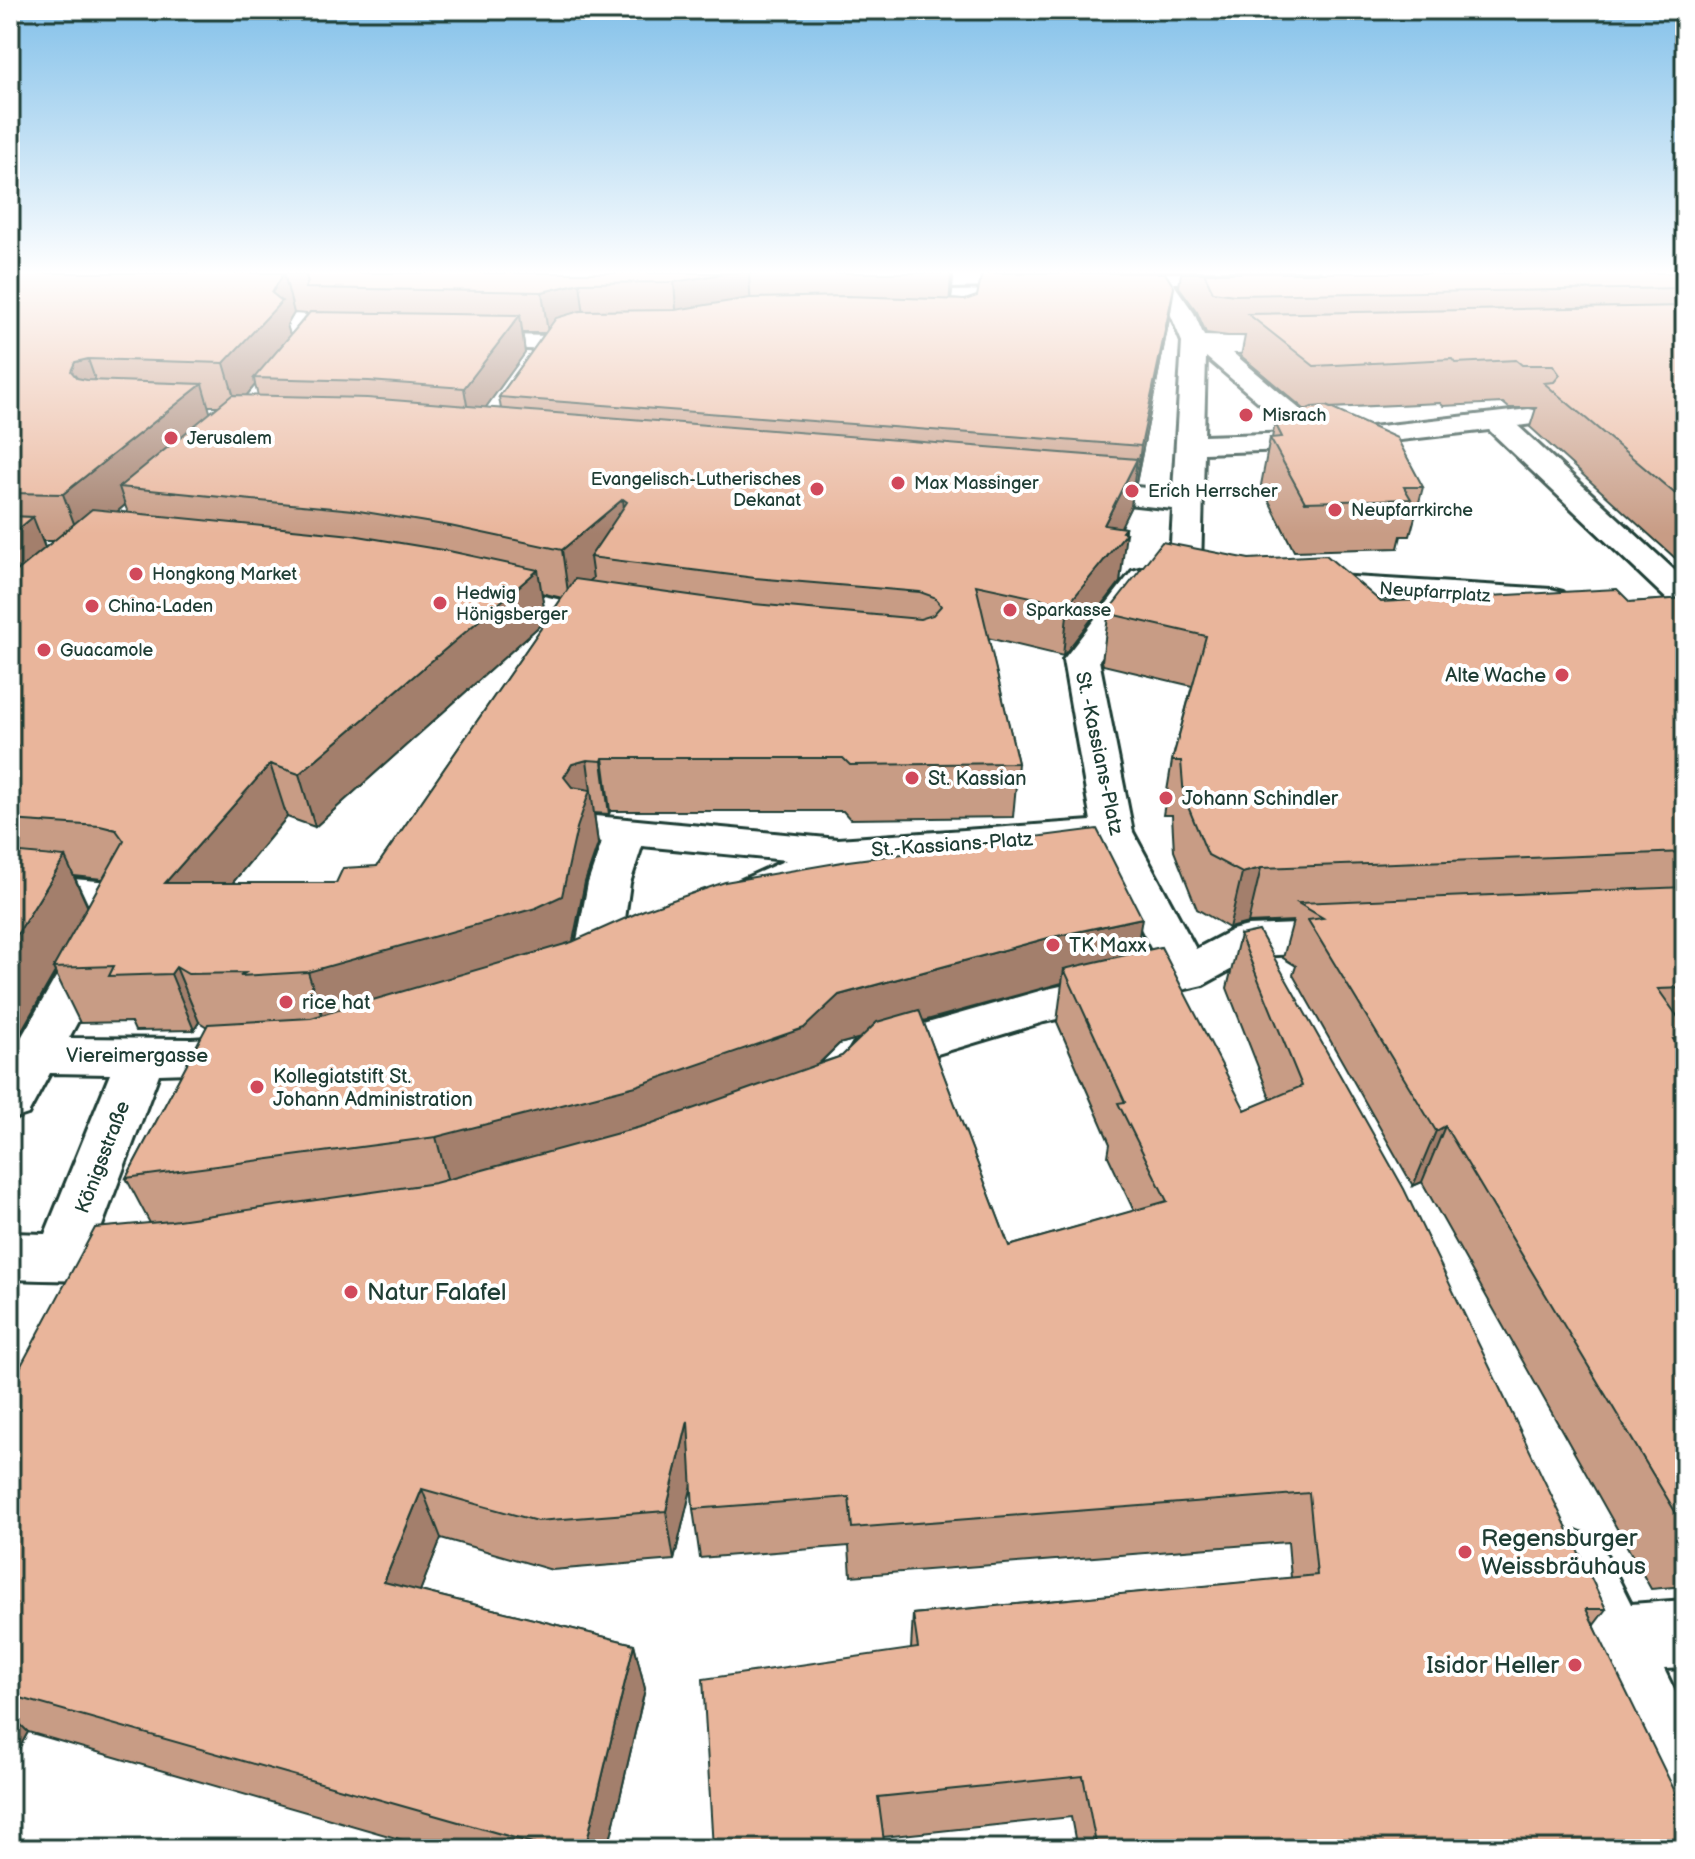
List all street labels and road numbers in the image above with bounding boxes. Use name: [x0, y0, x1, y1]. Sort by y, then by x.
street label: Neupfarrplatz: [1379, 578, 1492, 607]
street label: St. -Kassians-Platz: [1070, 669, 1128, 837]
street label: St.-Kassians-Platz: [871, 827, 1034, 863]
street label: Viereimergasse: [66, 1044, 208, 1068]
street label: Königsstraße: [70, 1098, 135, 1217]

